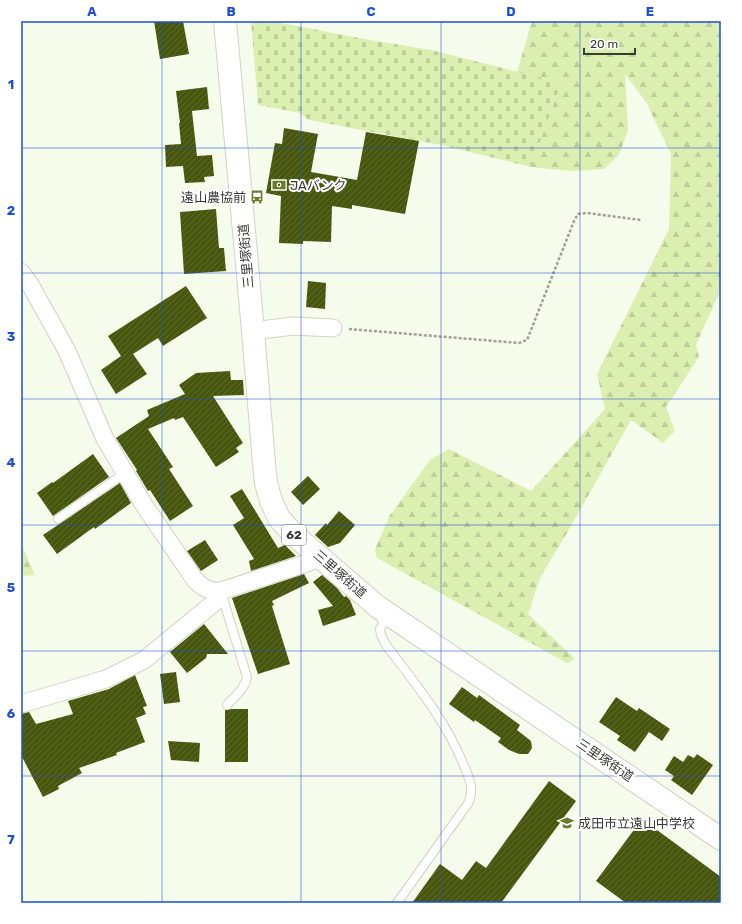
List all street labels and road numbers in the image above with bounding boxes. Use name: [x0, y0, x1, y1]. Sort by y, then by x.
street label: 三里塚街道: [236, 223, 256, 289]
road number: 62: [282, 525, 306, 545]
street label: 三里塚街道: [311, 547, 369, 601]
street label: 三里塚街道: [574, 736, 636, 784]

